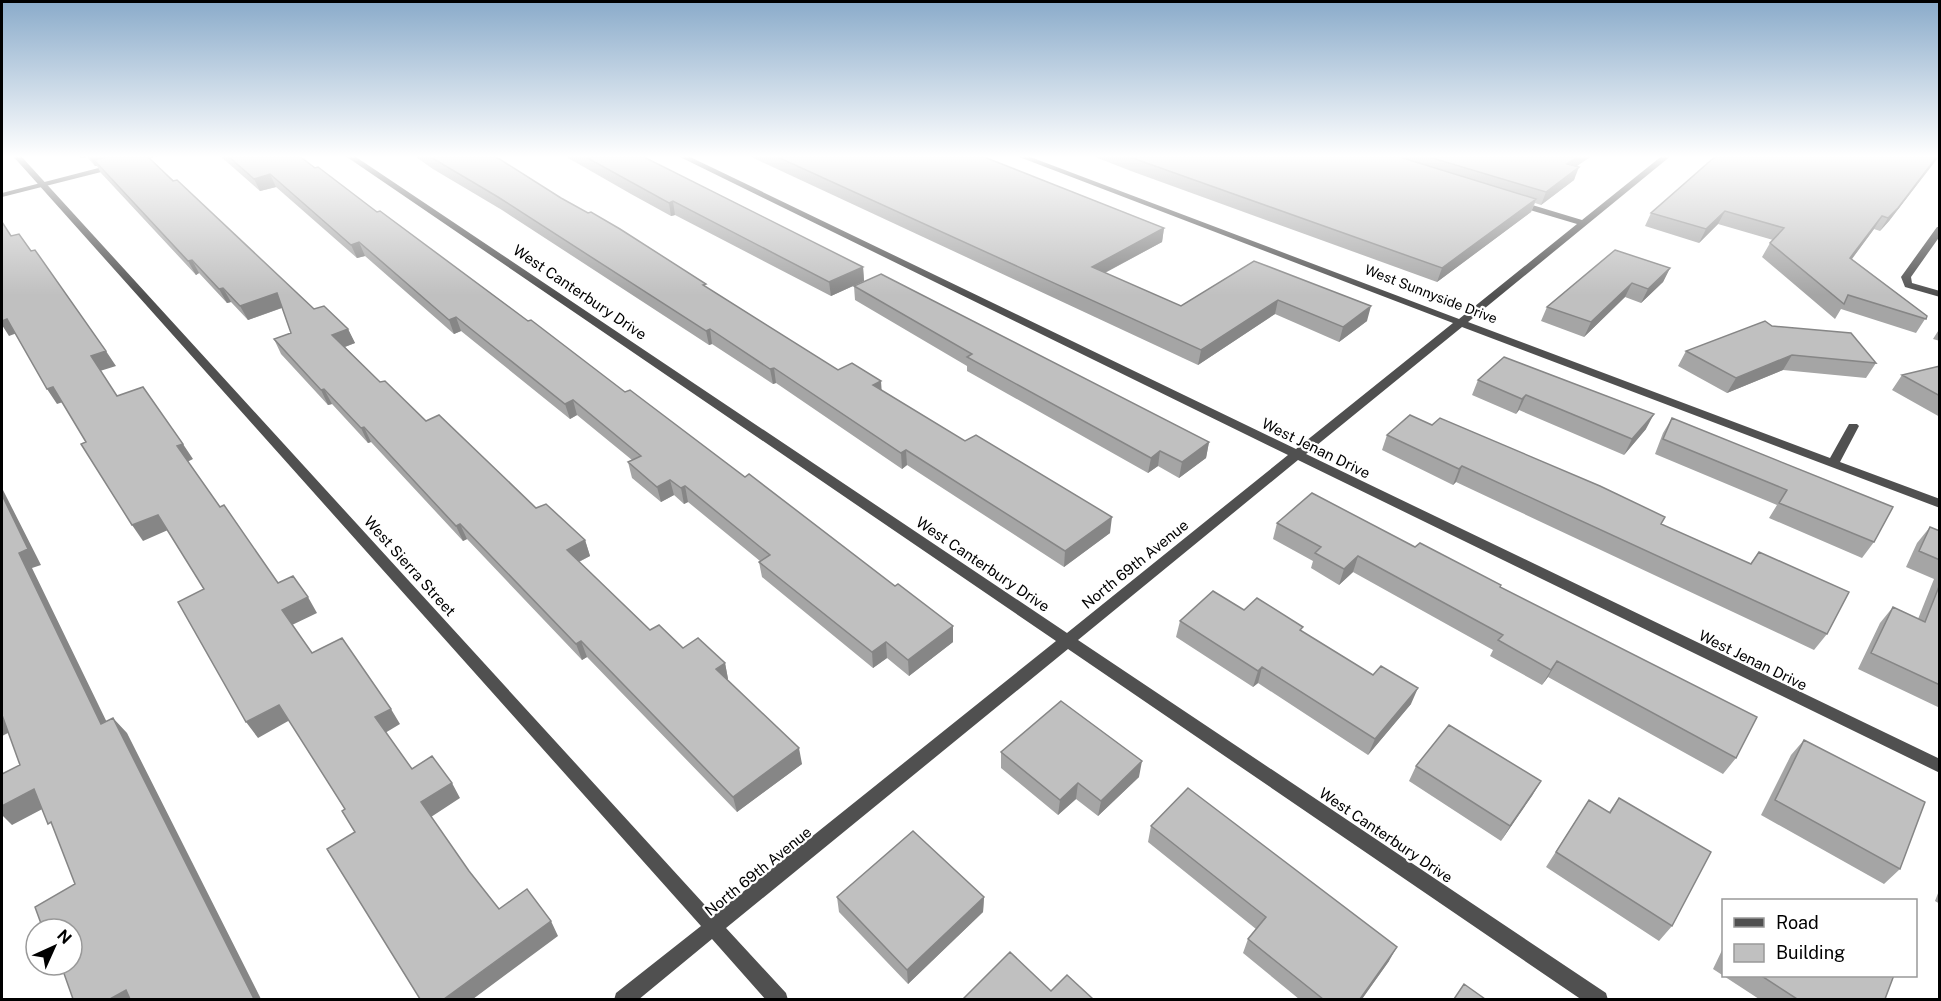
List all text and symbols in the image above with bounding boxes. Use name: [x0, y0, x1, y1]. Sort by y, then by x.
street label: West Canterbury Drive: [510, 241, 650, 343]
street label: West Sunnyside Drive: [1362, 261, 1500, 327]
street label: West Jenan Drive: [1259, 414, 1373, 482]
street label: West Sierra Street: [361, 513, 459, 620]
street label: West Canterbury Drive: [913, 513, 1053, 615]
street label: North 69th Avenue: [1078, 516, 1192, 612]
street label: West Jenan Drive: [1696, 626, 1810, 694]
street label: West Canterbury Drive: [1316, 784, 1456, 886]
street label: North 69th Avenue: [701, 823, 815, 919]
legend: [1722, 899, 1917, 977]
text: Road: [1776, 912, 1819, 933]
north arrow: [24, 917, 84, 977]
text: N: [53, 926, 75, 948]
text: Building: [1776, 942, 1845, 963]

